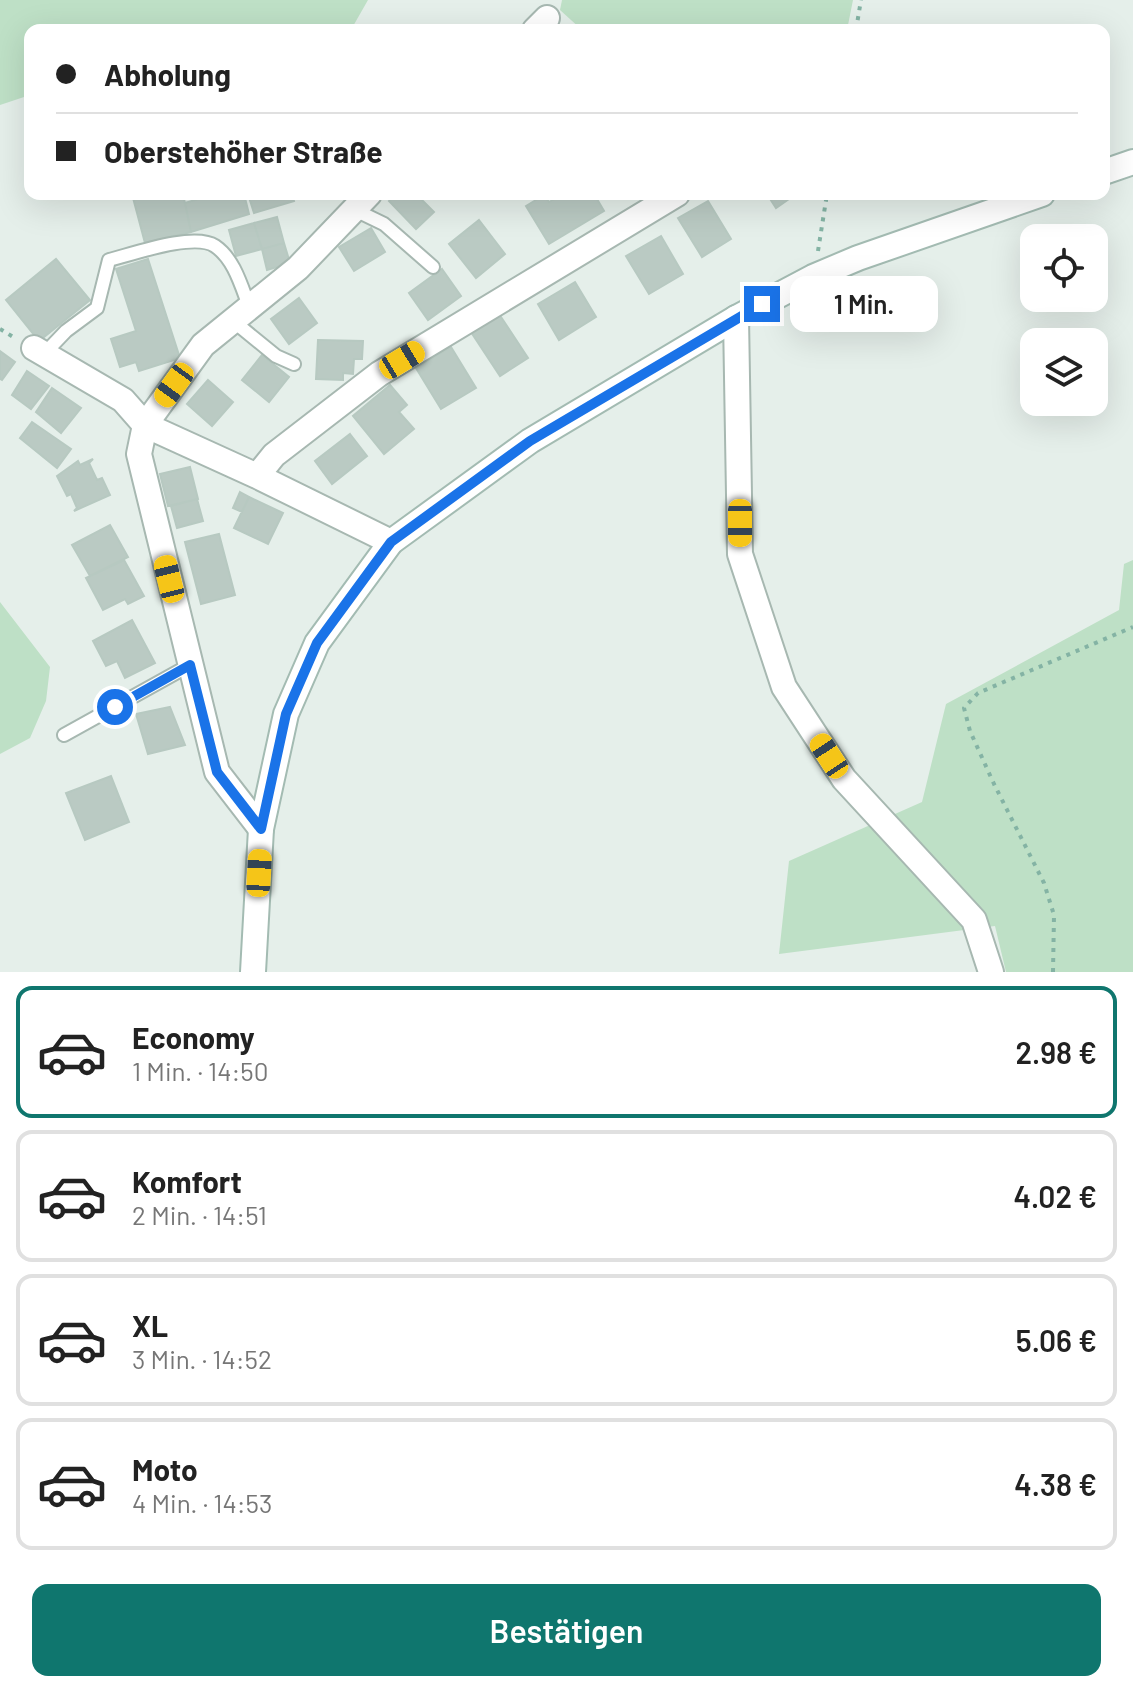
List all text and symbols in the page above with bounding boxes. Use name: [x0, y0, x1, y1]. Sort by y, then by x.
text: Abholung: [104, 56, 231, 92]
text: Oberstehöher Straße: [104, 133, 383, 169]
map controls: [1020, 224, 1108, 416]
button: locate: [1020, 224, 1108, 312]
callout: 1 Min.: [790, 276, 938, 332]
route end: [744, 286, 780, 322]
text: 1 Min.: [834, 288, 894, 319]
button: layers: [1020, 328, 1108, 416]
car: [375, 337, 429, 383]
car: [150, 359, 198, 411]
car: [728, 499, 752, 547]
car: [152, 553, 186, 605]
route start: [97, 689, 133, 725]
car: [806, 729, 852, 783]
car: [246, 848, 272, 898]
icon: car: [36, 1016, 108, 1088]
text: Economy: [132, 1019, 255, 1055]
text: 2.98 €: [1015, 1034, 1097, 1070]
text: 1 Min. · 14:50: [132, 1055, 268, 1086]
icon: car: [36, 1160, 108, 1232]
text: Komfort: [132, 1163, 242, 1199]
text: 4.02 €: [1014, 1178, 1097, 1214]
text: 2 Min. · 14:51: [132, 1199, 267, 1230]
icon: car: [36, 1304, 108, 1376]
text: XL: [132, 1307, 168, 1343]
text: 5.06 €: [1016, 1322, 1097, 1358]
text: 3 Min. · 14:52: [132, 1343, 272, 1374]
icon: car: [36, 1448, 108, 1520]
text: Moto: [132, 1451, 198, 1487]
text: 4.38 €: [1014, 1466, 1097, 1502]
text: 4 Min. · 14:53: [132, 1487, 272, 1518]
button: Bestätigen: [32, 1584, 1101, 1676]

